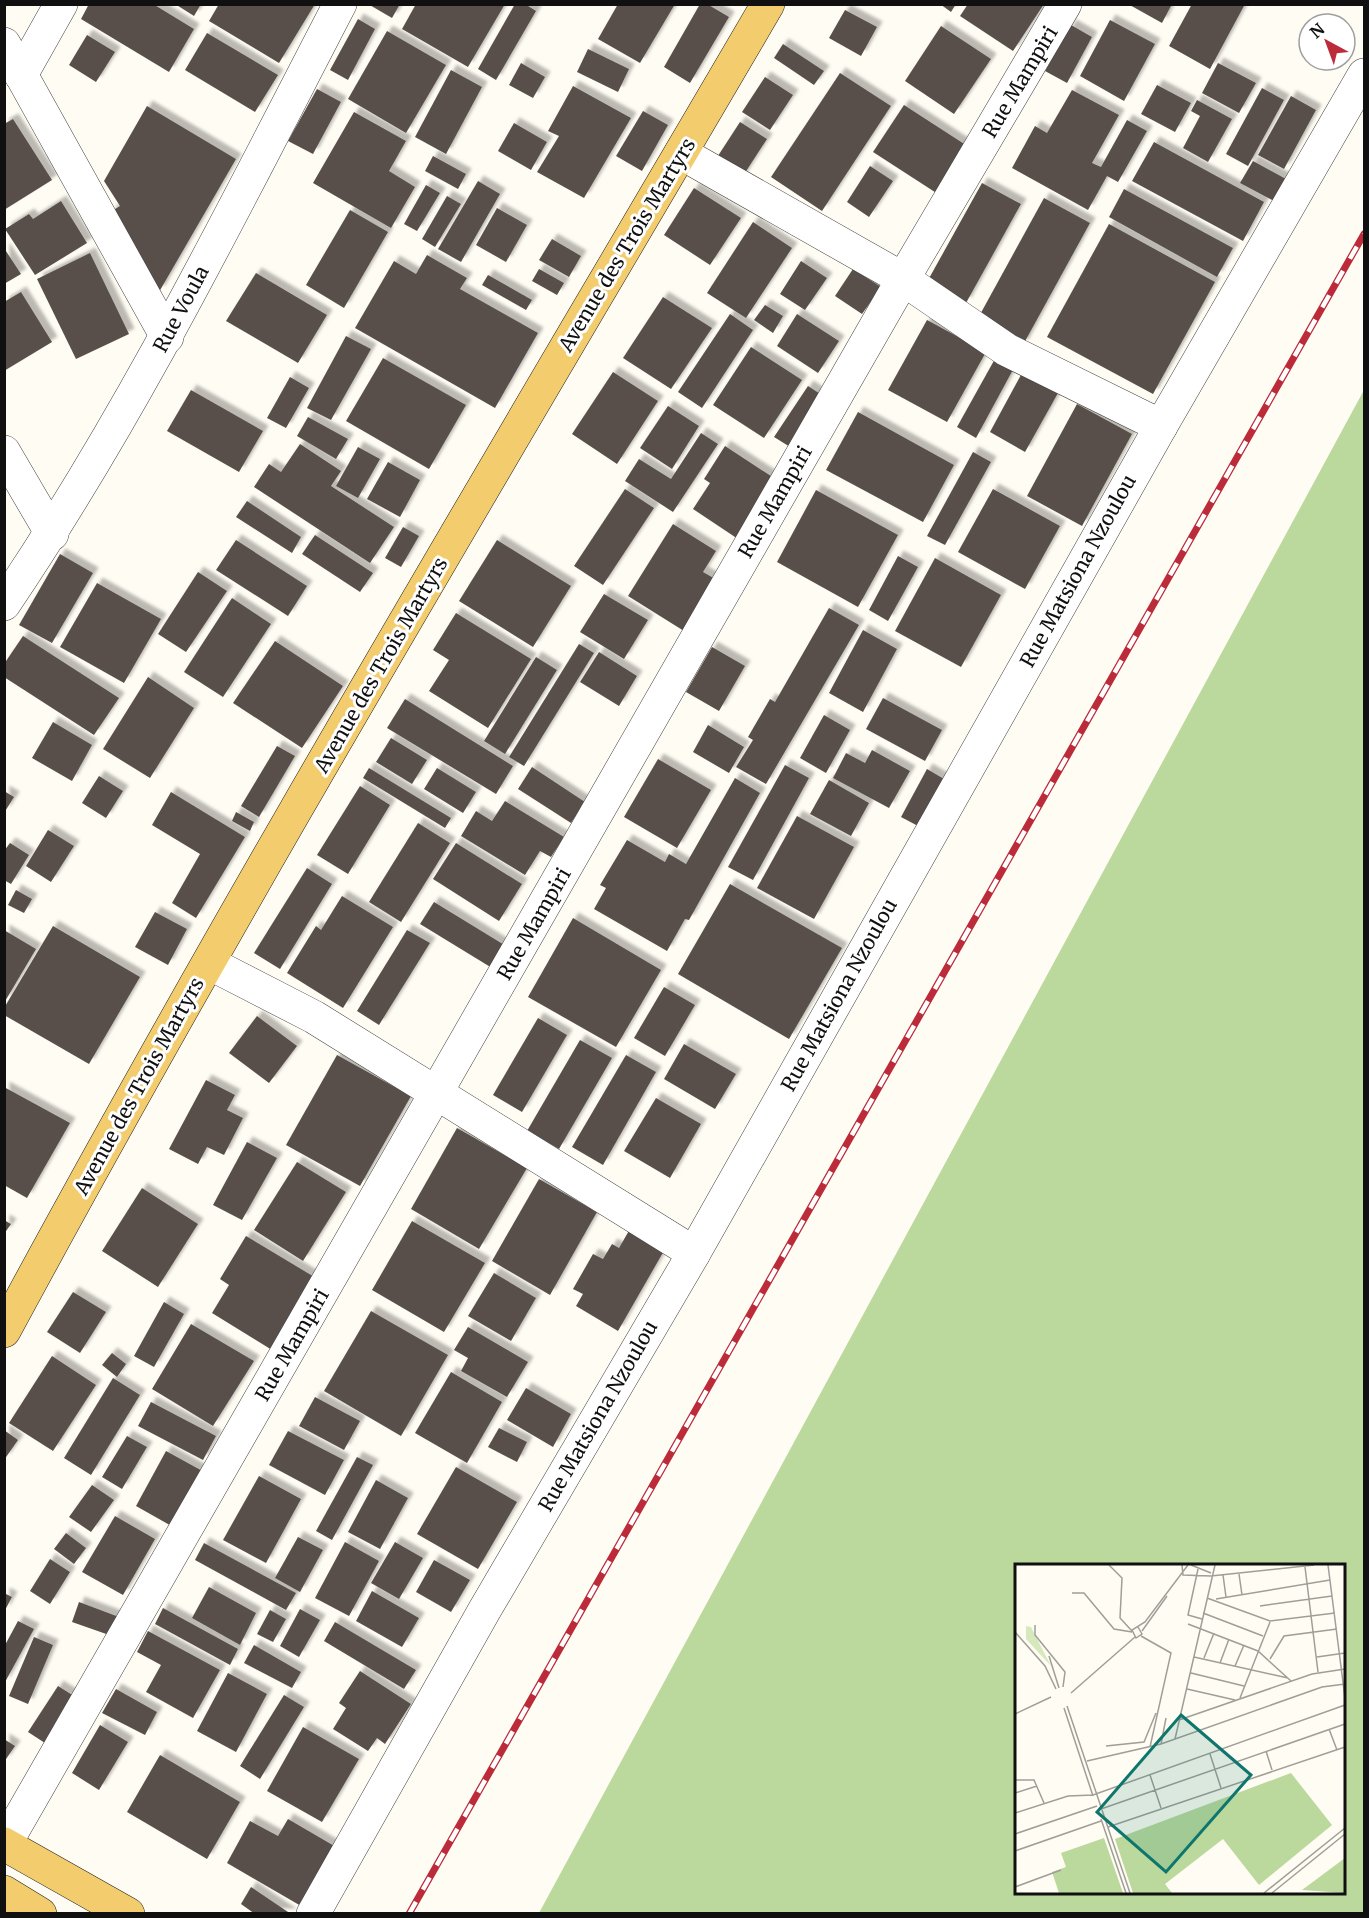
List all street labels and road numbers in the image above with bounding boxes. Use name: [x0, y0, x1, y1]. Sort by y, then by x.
street label: Rue Mampiri: [977, 22, 1063, 142]
street label: Avenue des Trois Martyrs: [552, 133, 700, 357]
street label: Rue Voula: [147, 261, 214, 356]
street label: Rue Mampiri: [732, 441, 817, 562]
street label: Rue Matsiona Nzoulou: [1014, 470, 1141, 671]
street label: Avenue des Trois Martyrs: [308, 552, 453, 778]
street label: Rue Mampiri: [491, 863, 576, 984]
street label: Rue Matsiona Nzoulou: [775, 894, 902, 1095]
street label: Avenue des Trois Martyrs: [68, 973, 209, 1200]
street label: Rue Mampiri: [249, 1284, 334, 1405]
street label: Rue Matsiona Nzoulou: [533, 1316, 662, 1516]

